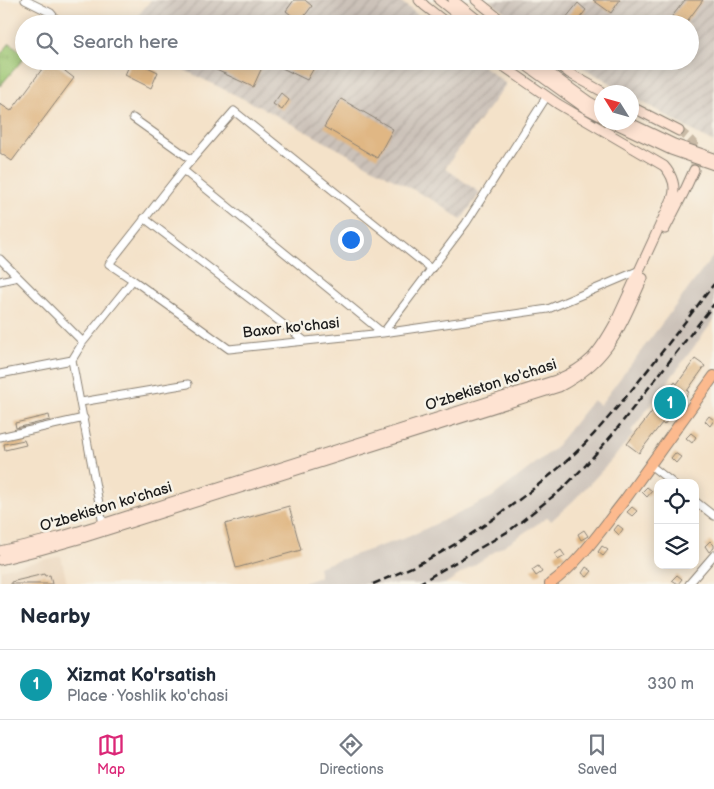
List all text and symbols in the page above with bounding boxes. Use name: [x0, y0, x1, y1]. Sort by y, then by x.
search box: [15, 15, 699, 70]
icon: search: [33, 29, 61, 57]
text: Search here: [73, 31, 178, 54]
north arrow: [594, 85, 639, 130]
your location: [338, 227, 364, 253]
street label: Baxor ko'chasi: [242, 313, 340, 343]
street label: O'zbekiston ko'chasi: [423, 355, 559, 415]
pin: 1: [654, 384, 686, 422]
street label: O'zbekiston ko'chasi: [38, 478, 174, 536]
map controls: [654, 479, 699, 569]
button: locate: [654, 479, 699, 524]
button: layers: [654, 524, 699, 569]
text: Nearby: [20, 604, 90, 629]
text: Xizmat Ko'rsatish: [67, 664, 216, 687]
text: 1: [33, 675, 39, 694]
text: 330 m: [647, 675, 694, 694]
text: Place · Yoshlik ko'chasi: [67, 687, 228, 706]
tab: Map: [97, 731, 125, 778]
tab: Directions: [319, 731, 384, 778]
tab: Saved: [578, 731, 617, 778]

